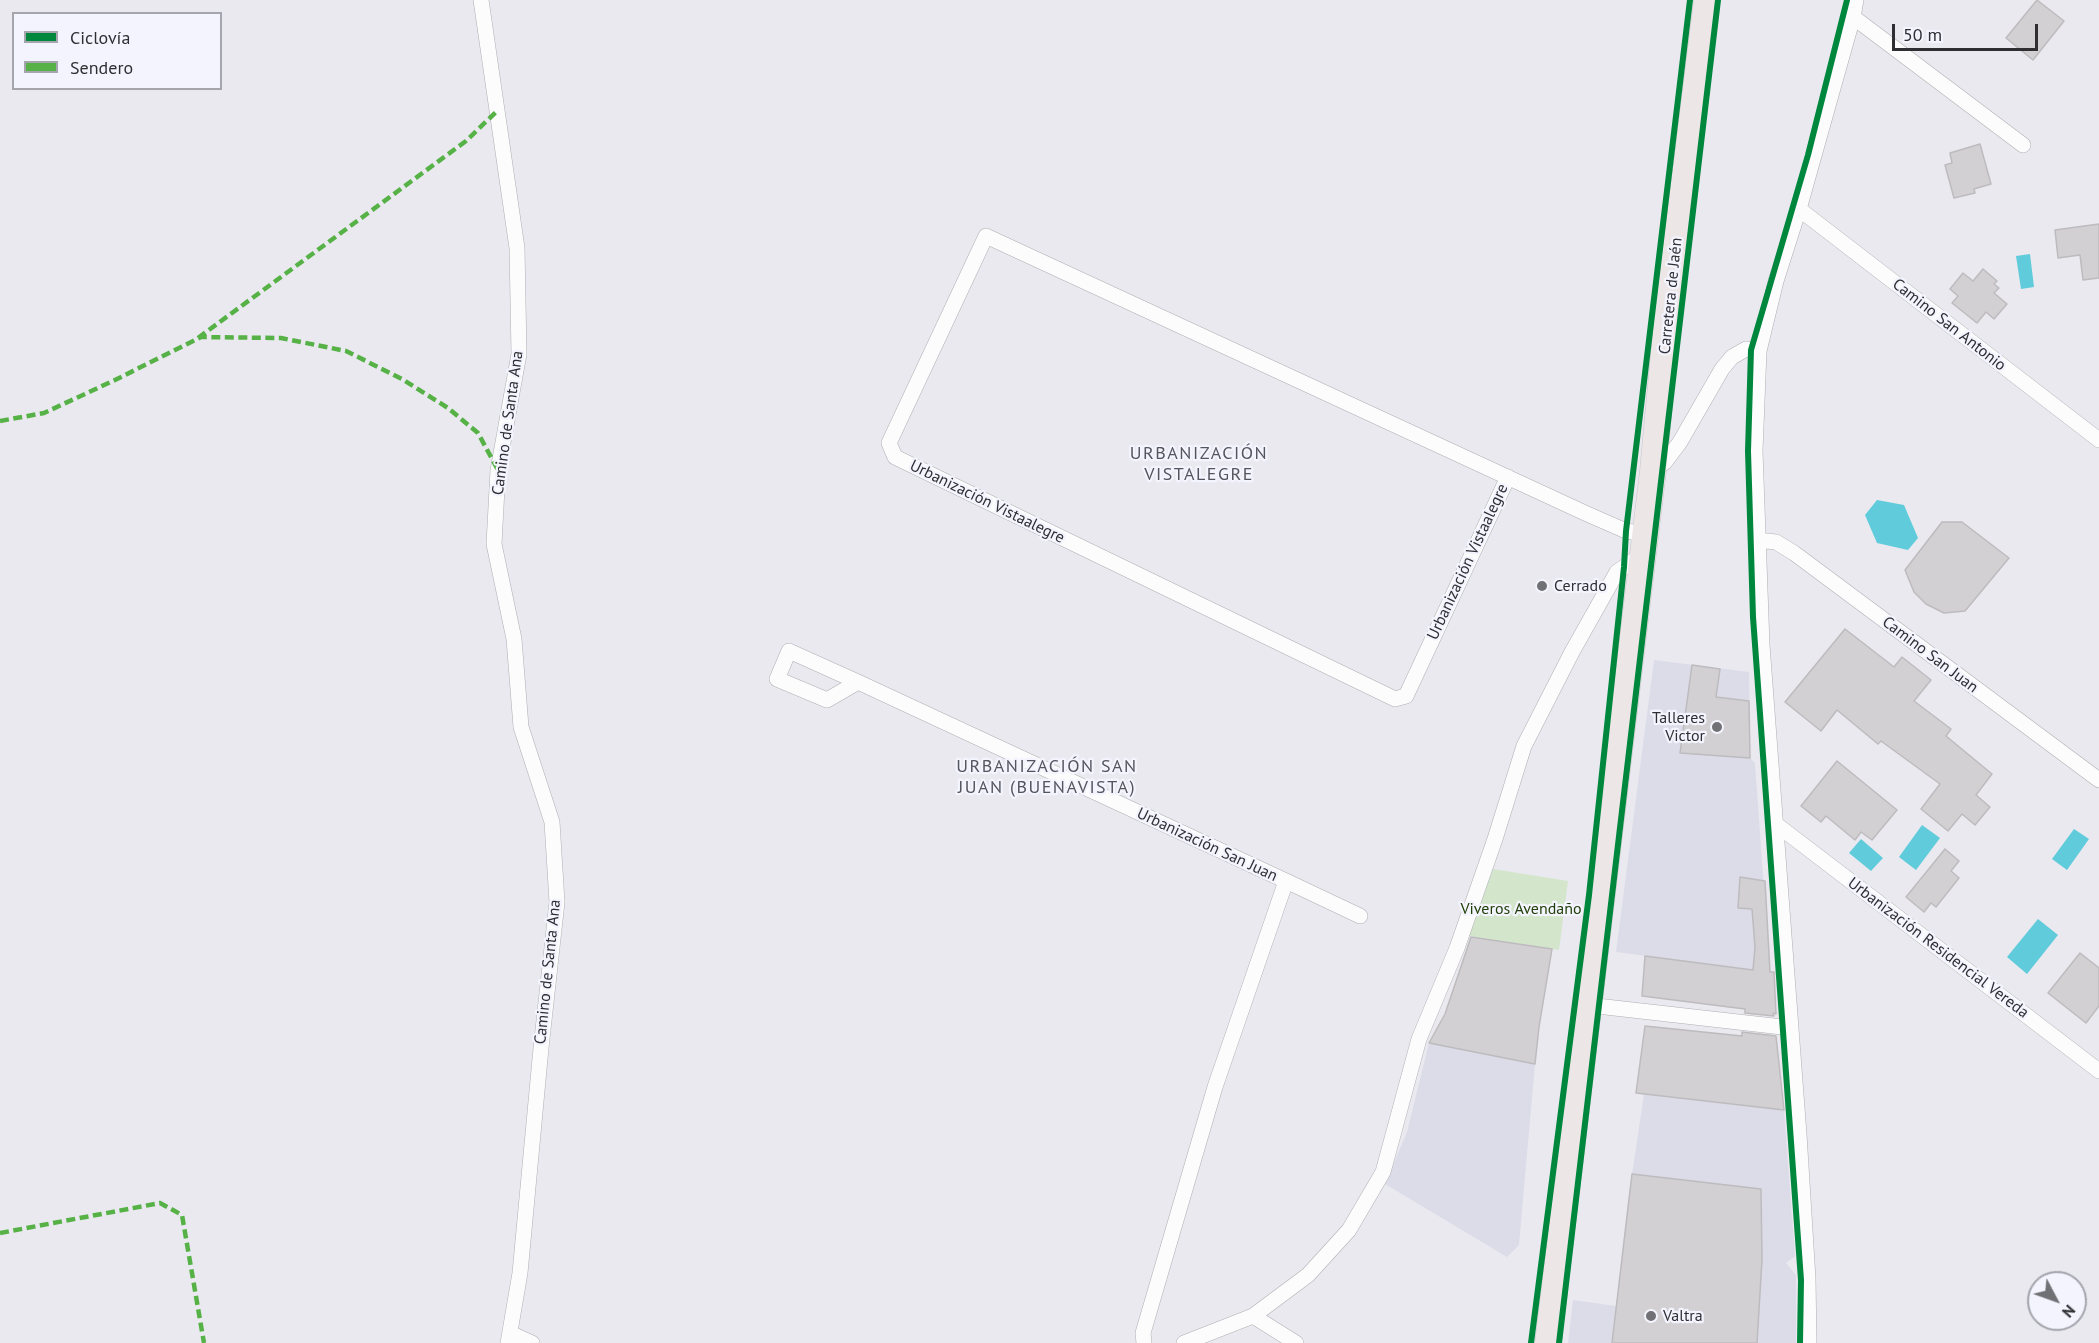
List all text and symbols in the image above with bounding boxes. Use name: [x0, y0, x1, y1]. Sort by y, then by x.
legend: [12, 12, 222, 90]
scale bar: [1895, 12, 2040, 50]
text: 50 m: [1903, 23, 1942, 46]
text: Ciclovía: [70, 26, 130, 49]
text: Sendero: [70, 56, 133, 79]
street label: Carretera de Jaén: [1655, 237, 1687, 355]
street label: Camino San Antonio: [1888, 275, 2010, 375]
street label: Camino de Santa Ana: [488, 350, 528, 496]
district label: URBANIZACIÓN VISTALEGRE: [1130, 443, 1268, 486]
street label: Urbanización Vistaalegre: [906, 456, 1068, 548]
street label: Urbanización Vistaalegre: [1423, 481, 1513, 643]
place label: Cerrado: [1554, 576, 1607, 596]
marker: Cerrado: [1535, 579, 1549, 593]
street label: Camino San Juan: [1878, 613, 1982, 697]
place label: Talleres Victor: [1652, 708, 1705, 746]
marker: Talleres Victor: [1710, 720, 1724, 734]
district label: URBANIZACIÓN SAN JUAN (BUENAVISTA): [956, 756, 1138, 798]
street label: Urbanización San Juan: [1134, 804, 1280, 886]
street label: Urbanización Residencial Vereda: [1844, 874, 2032, 1022]
street label: Camino de Santa Ana: [531, 899, 565, 1045]
park label: Viveros Avendaño: [1460, 899, 1582, 919]
north arrow: [2027, 1271, 2087, 1331]
text: N: [2058, 1301, 2080, 1322]
place label: Valtra: [1663, 1306, 1703, 1326]
marker: Valtra: [1644, 1309, 1658, 1323]

